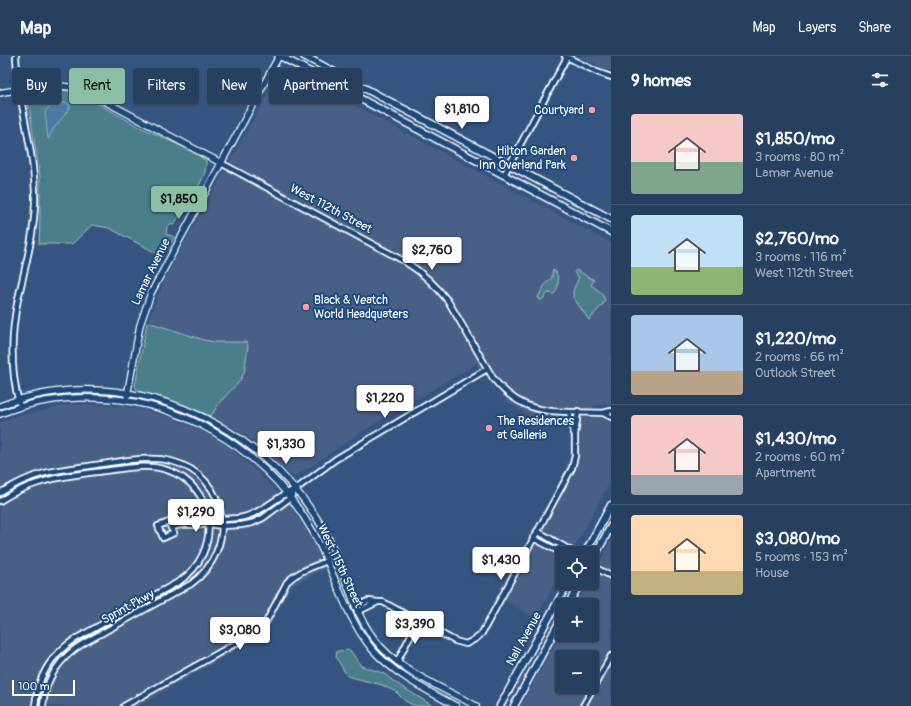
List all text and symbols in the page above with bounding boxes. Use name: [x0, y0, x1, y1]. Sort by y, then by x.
text: Map: [20, 16, 51, 40]
text: Map: [753, 19, 776, 36]
text: Layers: [798, 19, 836, 36]
text: Share: [858, 19, 891, 36]
chip: Buy: [12, 68, 61, 104]
chip: Rent: [69, 68, 125, 104]
chip: Filters: [133, 68, 199, 104]
chip: New: [207, 68, 261, 104]
chip: Apartment: [269, 68, 362, 104]
icon: filters: [869, 69, 891, 91]
text: 9 homes: [631, 70, 691, 91]
pin: $1,810: [429, 96, 495, 130]
text: $1,810: [444, 101, 480, 117]
place label: Courtyard: [534, 103, 584, 118]
marker: Courtyard: [587, 105, 597, 115]
text: $1,850/mo: [755, 128, 835, 149]
icon: home: [663, 130, 711, 178]
place label: Hilton Garden Inn Overland Park: [479, 144, 566, 173]
text: 3 rooms · 80 m²: [755, 149, 844, 165]
marker: Hilton Garden Inn Overland Park: [569, 153, 579, 163]
text: Lamar Avenue: [755, 165, 833, 181]
street label: West 112th Street: [287, 181, 375, 237]
pin: $1,850: [146, 186, 212, 220]
text: $1,850: [160, 191, 198, 207]
text: $2,760/mo: [755, 228, 839, 249]
icon: home: [663, 231, 711, 279]
street label: Lamar Avenue: [128, 236, 174, 308]
pin: $2,760: [399, 237, 465, 271]
text: $2,760: [412, 242, 452, 258]
text: 3 rooms · 116 m²: [755, 249, 847, 265]
text: West 112th Street: [755, 265, 853, 281]
place label: Black & Veatch World Headquaters: [314, 293, 409, 322]
marker: Black & Veatch World Headquaters: [301, 302, 311, 312]
text: $1,220/mo: [755, 328, 836, 349]
icon: home: [663, 331, 711, 379]
text: 2 rooms · 66 m²: [755, 349, 844, 365]
text: Outlook Street: [755, 365, 836, 381]
pin: $1,220: [352, 385, 418, 419]
text: $1,220: [366, 390, 404, 406]
place label: The Residences at Galleria: [497, 414, 575, 443]
marker: The Residences at Galleria: [484, 423, 494, 433]
text: $1,430/mo: [755, 428, 836, 449]
pin: $1,330: [253, 431, 319, 465]
icon: home: [663, 431, 711, 479]
text: $1,330: [267, 436, 305, 452]
text: 2 rooms · 60 m²: [755, 449, 845, 465]
text: Apartment: [755, 465, 816, 481]
pin: $1,290: [163, 499, 229, 533]
text: $1,290: [177, 504, 215, 520]
street label: West 115th Street: [314, 522, 366, 610]
text: $3,080/mo: [755, 528, 840, 549]
icon: home: [663, 531, 711, 579]
map controls: [555, 546, 599, 694]
button: locate: [555, 546, 599, 590]
pin: $1,430: [468, 547, 534, 581]
text: 5 rooms · 153 m²: [755, 549, 848, 565]
text: $1,430: [481, 552, 521, 568]
text: House: [755, 565, 789, 581]
street label: Sprint Pkwy: [99, 586, 157, 628]
button: +: [555, 598, 599, 642]
street label: Nall Avenue: [503, 610, 545, 668]
pin: $3,390: [382, 611, 448, 645]
text: $3,390: [395, 616, 435, 632]
pin: $3,080: [207, 617, 273, 651]
text: $3,080: [219, 622, 261, 638]
button: −: [555, 650, 599, 694]
scale bar: [12, 678, 75, 697]
text: 100 m: [18, 680, 49, 693]

